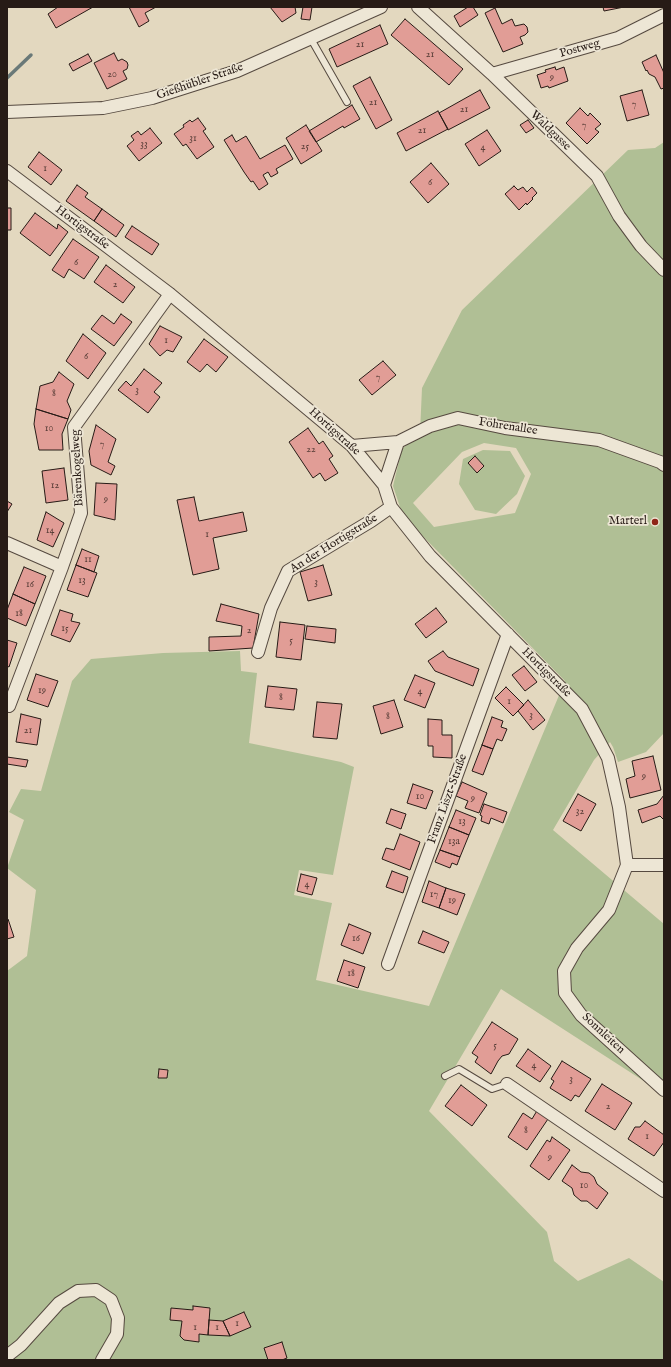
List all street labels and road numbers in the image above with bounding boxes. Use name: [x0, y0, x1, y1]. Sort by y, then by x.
street label: Postweg: [558, 36, 602, 62]
street label: Gießhübler Straße: [155, 60, 245, 104]
street label: Waldgasse: [527, 108, 573, 154]
street label: Hortigstraße: [52, 203, 112, 253]
street label: Hortigstraße: [305, 405, 363, 459]
street label: Föhrenallee: [478, 415, 538, 439]
street label: Bärenkogelweg: [69, 429, 87, 507]
street label: An der Hortigstraße: [288, 511, 380, 577]
street label: Hortigstraße: [518, 645, 574, 701]
street label: Franz Liszt-Straße: [425, 752, 471, 846]
street label: Sonnleiten: [579, 1011, 627, 1057]

